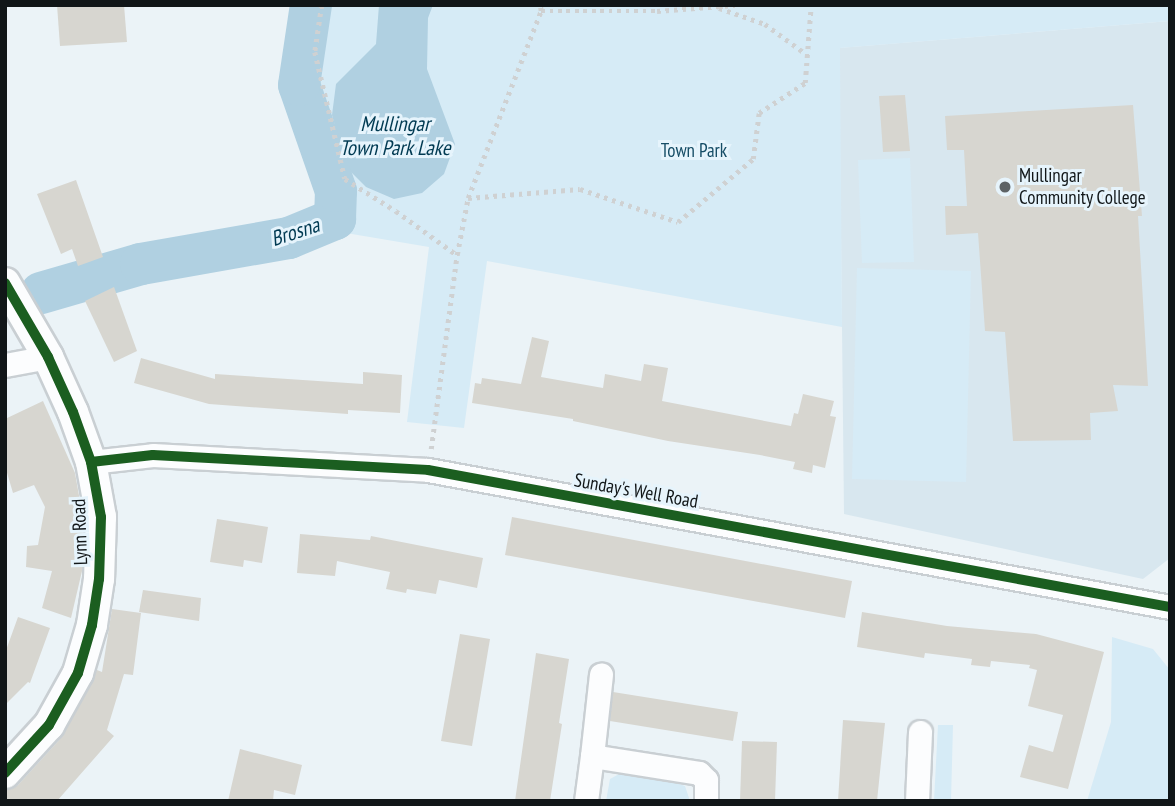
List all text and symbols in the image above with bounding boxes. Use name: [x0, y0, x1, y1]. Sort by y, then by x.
water label: Mullingar Town Park Lake: [339, 111, 451, 161]
park label: Town Park: [661, 140, 727, 162]
place label: Mullingar Community College: [1019, 165, 1146, 209]
marker: Mullingar Community College: [997, 179, 1013, 195]
water label: Brosna: [268, 212, 322, 252]
street label: Sunday's Well Road: [572, 469, 700, 513]
street label: Lynn Road: [67, 498, 93, 566]

